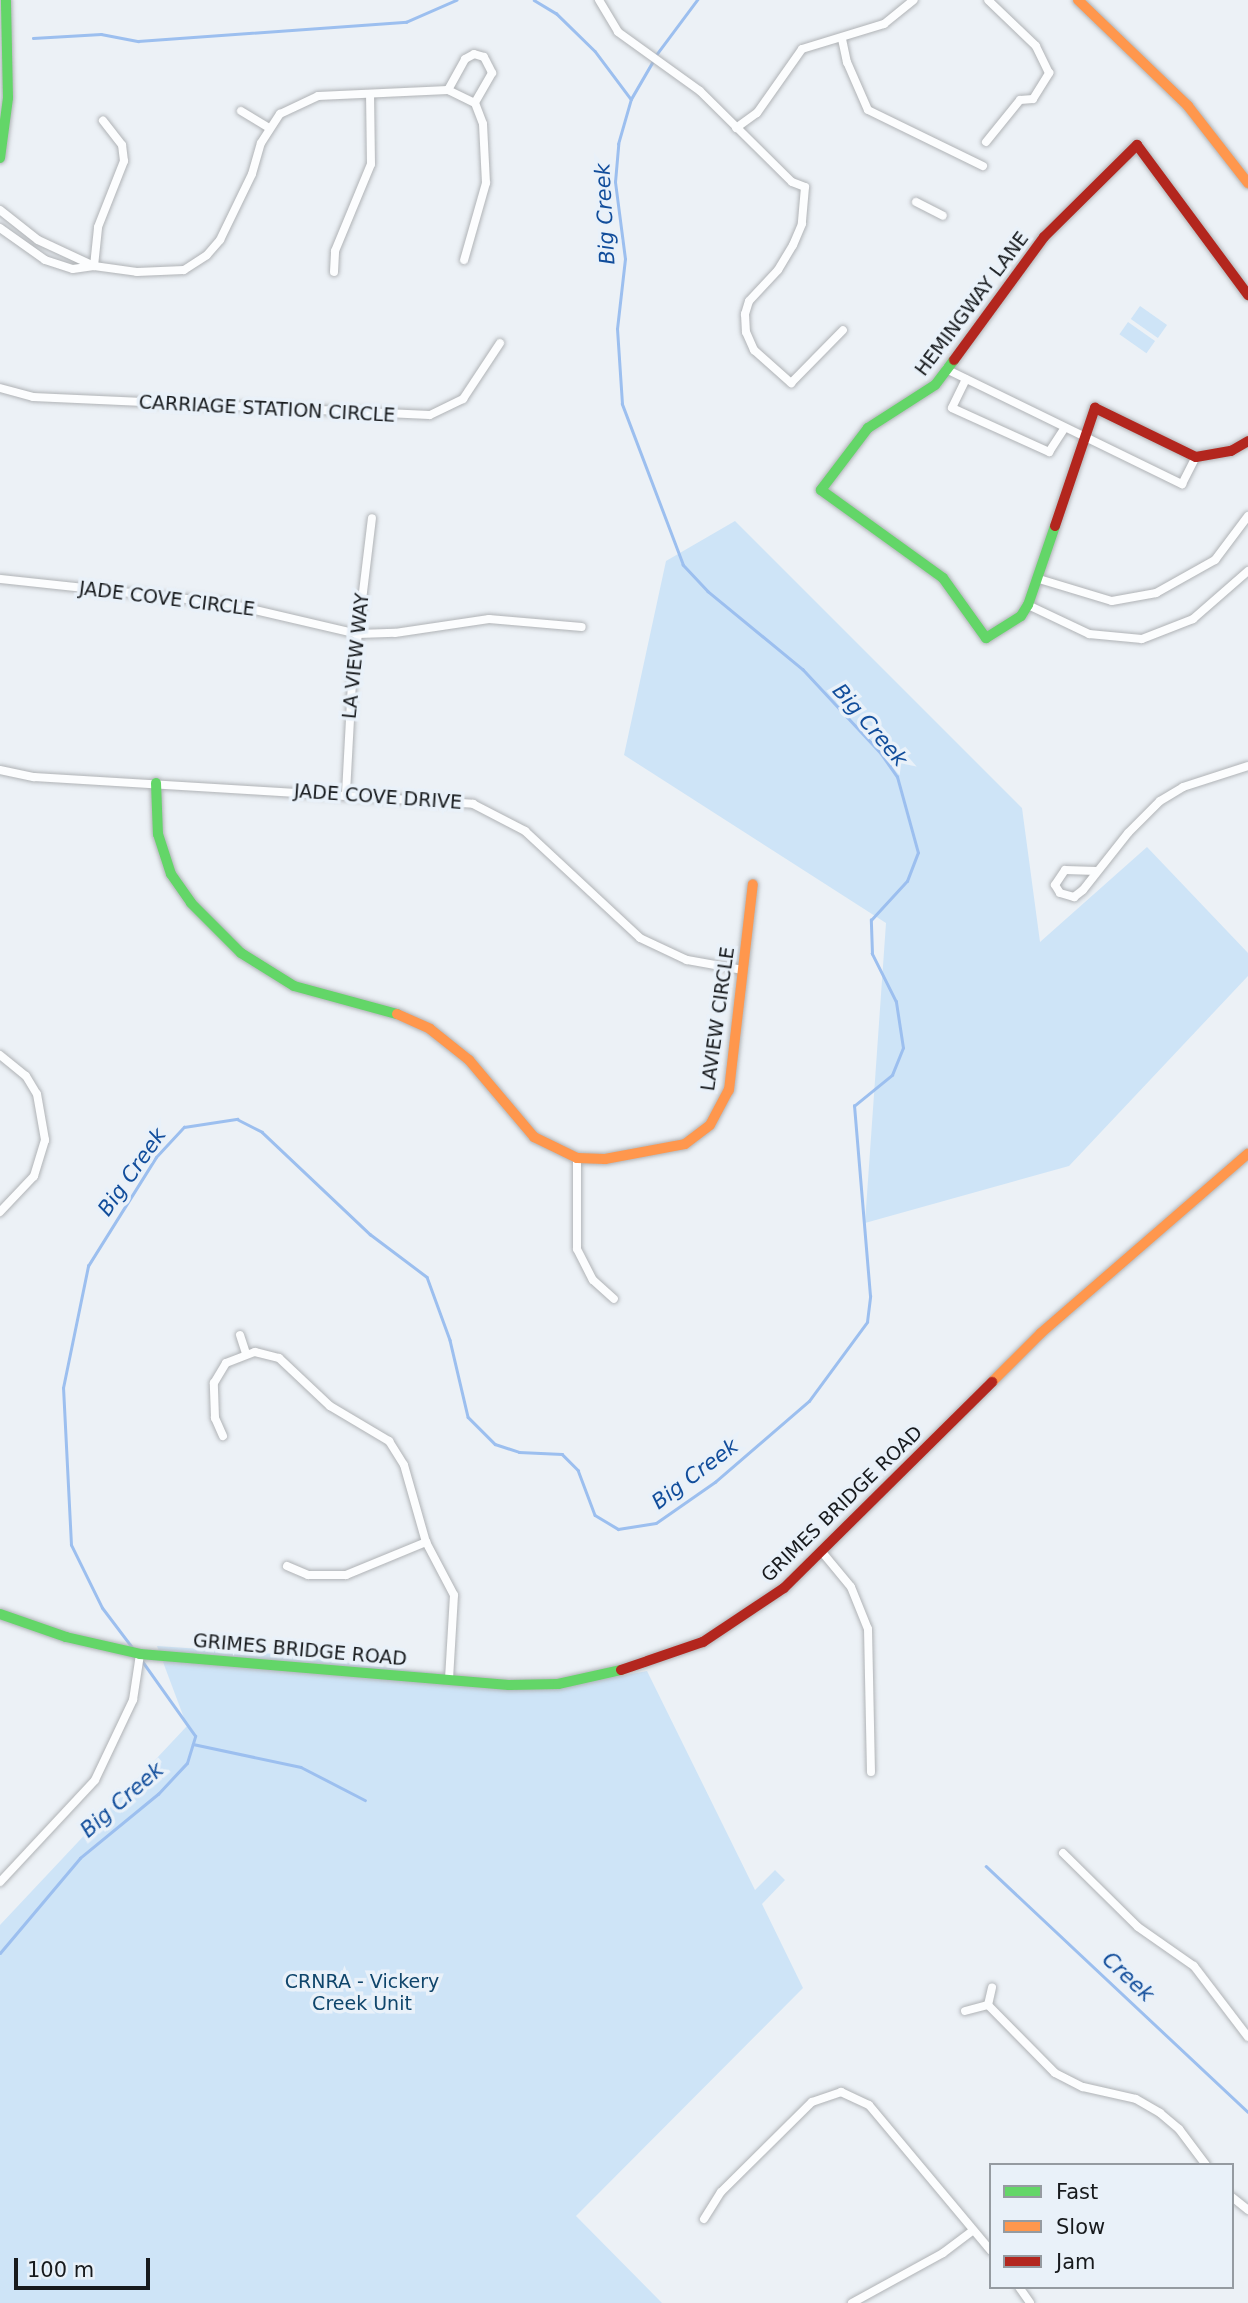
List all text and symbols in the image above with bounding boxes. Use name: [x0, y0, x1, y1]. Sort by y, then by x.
water label: Big Creek: [590, 163, 620, 265]
street label: HEMINGWAY LANE: [910, 228, 1034, 380]
street label: CARRIAGE STATION CIRCLE: [138, 391, 396, 427]
street label: JADE COVE CIRCLE: [78, 577, 256, 621]
street label: LA VIEW WAY: [338, 592, 374, 720]
water label: Big Creek: [827, 678, 913, 772]
street label: JADE COVE DRIVE: [293, 780, 463, 814]
street label: LAVIEW CIRCLE: [697, 946, 739, 1092]
water label: Big Creek: [93, 1123, 171, 1221]
street label: GRIMES BRIDGE ROAD: [757, 1421, 927, 1587]
water label: Big Creek: [647, 1433, 743, 1515]
street label: GRIMES BRIDGE ROAD: [192, 1629, 408, 1671]
water label: Big Creek: [75, 1757, 169, 1843]
water label: Creek: [1097, 1947, 1159, 2007]
park label: CRNRA - Vickery Creek Unit: [285, 1971, 439, 2015]
legend: [989, 2163, 1234, 2289]
text: Fast: [1056, 2180, 1098, 2204]
text: Slow: [1056, 2215, 1105, 2239]
scale bar: [18, 2244, 154, 2288]
text: Jam: [1056, 2250, 1096, 2274]
text: 100 m: [27, 2258, 94, 2282]

